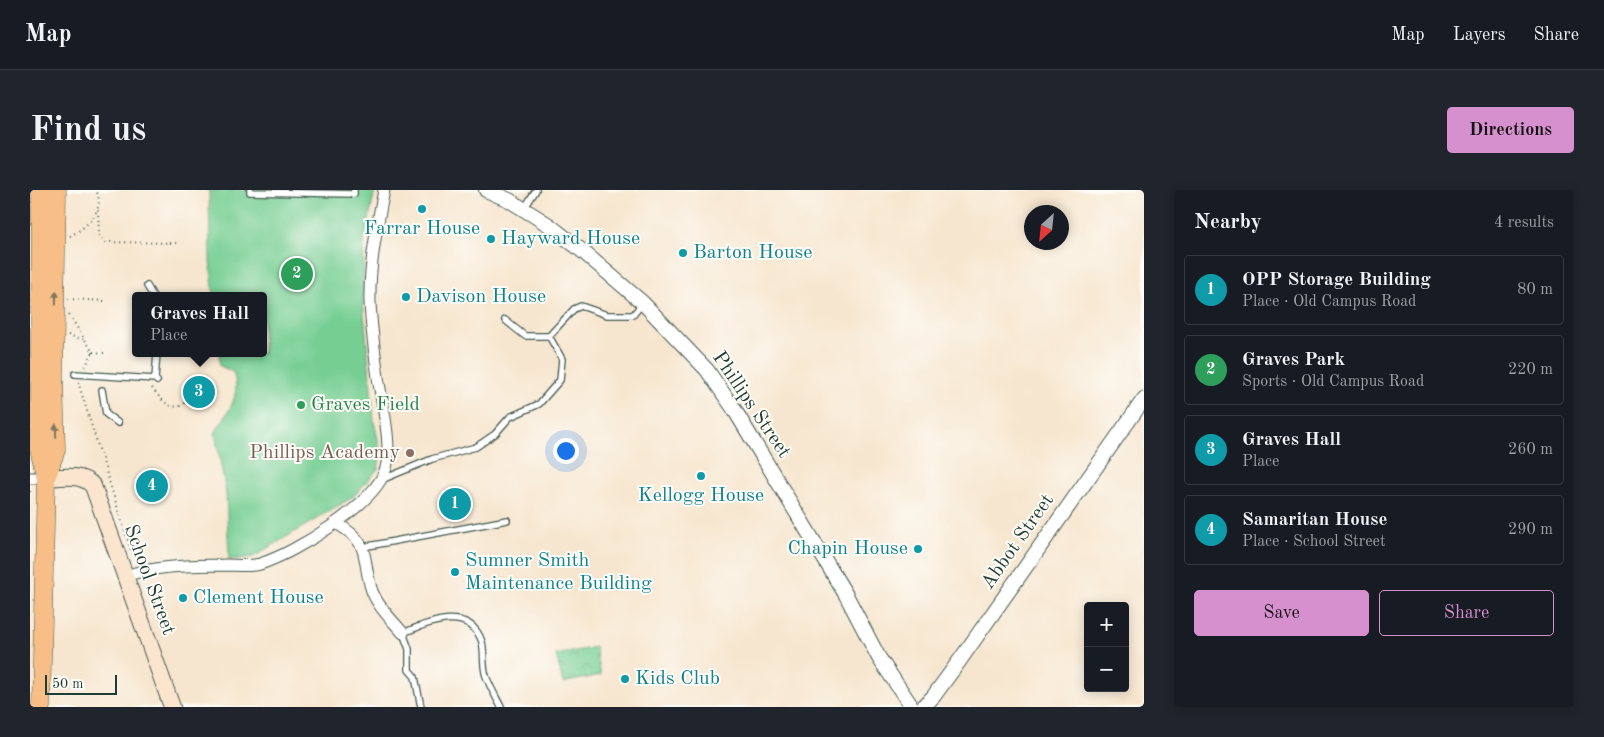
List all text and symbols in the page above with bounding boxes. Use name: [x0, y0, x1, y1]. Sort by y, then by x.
text: Map: [25, 23, 72, 47]
text: Map: [1391, 26, 1425, 44]
text: Layers: [1453, 26, 1505, 44]
text: Share: [1533, 26, 1579, 44]
button: Directions: [1447, 107, 1574, 153]
text: Find us: [30, 113, 146, 148]
marker: Farrar House: [416, 203, 428, 215]
north arrow: [1024, 205, 1069, 250]
text: Nearby: [1194, 212, 1262, 233]
text: 4 results: [1494, 215, 1554, 231]
place label: Farrar House: [364, 219, 480, 239]
place label: Hayward House: [501, 229, 640, 249]
marker: Hayward House: [485, 233, 497, 245]
place label: Barton House: [693, 243, 812, 263]
marker: Barton House: [677, 247, 689, 259]
pin: 2: [281, 255, 313, 293]
text: OPP Storage Building: [1242, 271, 1431, 290]
text: 1: [1206, 282, 1216, 298]
text: 80 m: [1517, 282, 1553, 298]
place label: Davison House: [416, 287, 546, 307]
one-way arrow: [53, 290, 61, 306]
marker: Davison House: [400, 291, 412, 303]
popup: [132, 292, 267, 357]
text: Place · Old Campus Road: [1242, 294, 1416, 310]
text: Graves Hall: [150, 305, 249, 324]
text: Place: [150, 328, 187, 344]
street label: Phillips Street: [708, 348, 794, 462]
text: Graves Park: [1242, 351, 1345, 370]
text: 2: [1206, 362, 1216, 378]
text: 220 m: [1508, 362, 1553, 378]
pin: 3: [183, 373, 215, 411]
text: Sports · Old Campus Road: [1242, 374, 1424, 390]
place label: Graves Field: [311, 395, 420, 415]
marker: Graves Field: [295, 399, 307, 411]
one-way arrow: [52, 423, 60, 439]
text: Graves Hall: [1242, 431, 1341, 450]
your location: [553, 438, 579, 464]
text: 3: [1206, 442, 1216, 458]
text: 260 m: [1508, 442, 1553, 458]
place label: Phillips Academy: [249, 443, 400, 463]
marker: Phillips Academy: [404, 447, 416, 459]
text: Place: [1242, 454, 1279, 470]
pin: 4: [136, 467, 168, 505]
marker: Kellogg House: [695, 470, 707, 482]
pin: 1: [439, 485, 471, 523]
place label: Kellogg House: [638, 486, 764, 506]
street label: Abbot Street: [978, 491, 1058, 593]
text: Samaritan House: [1242, 511, 1387, 530]
street label: School Street: [120, 522, 178, 638]
text: 4: [1206, 522, 1216, 538]
text: 290 m: [1508, 522, 1553, 538]
text: Place · School Street: [1242, 534, 1386, 550]
place label: Chapin House: [787, 539, 908, 559]
marker: Chapin House: [912, 543, 924, 555]
place label: Sumner Smith Maintenance Building: [465, 551, 652, 594]
marker: Sumner Smith Maintenance Building: [449, 566, 461, 578]
place label: Clement House: [193, 588, 324, 608]
button: Save: [1194, 590, 1369, 636]
button: Share: [1379, 590, 1554, 636]
marker: Clement House: [177, 592, 189, 604]
map controls: [1084, 602, 1129, 692]
button: +: [1084, 602, 1129, 647]
button: −: [1084, 647, 1129, 692]
place label: Kids Club: [635, 669, 720, 689]
scale bar: [45, 672, 118, 695]
marker: Kids Club: [619, 673, 631, 685]
text: 50 m: [52, 677, 83, 691]

